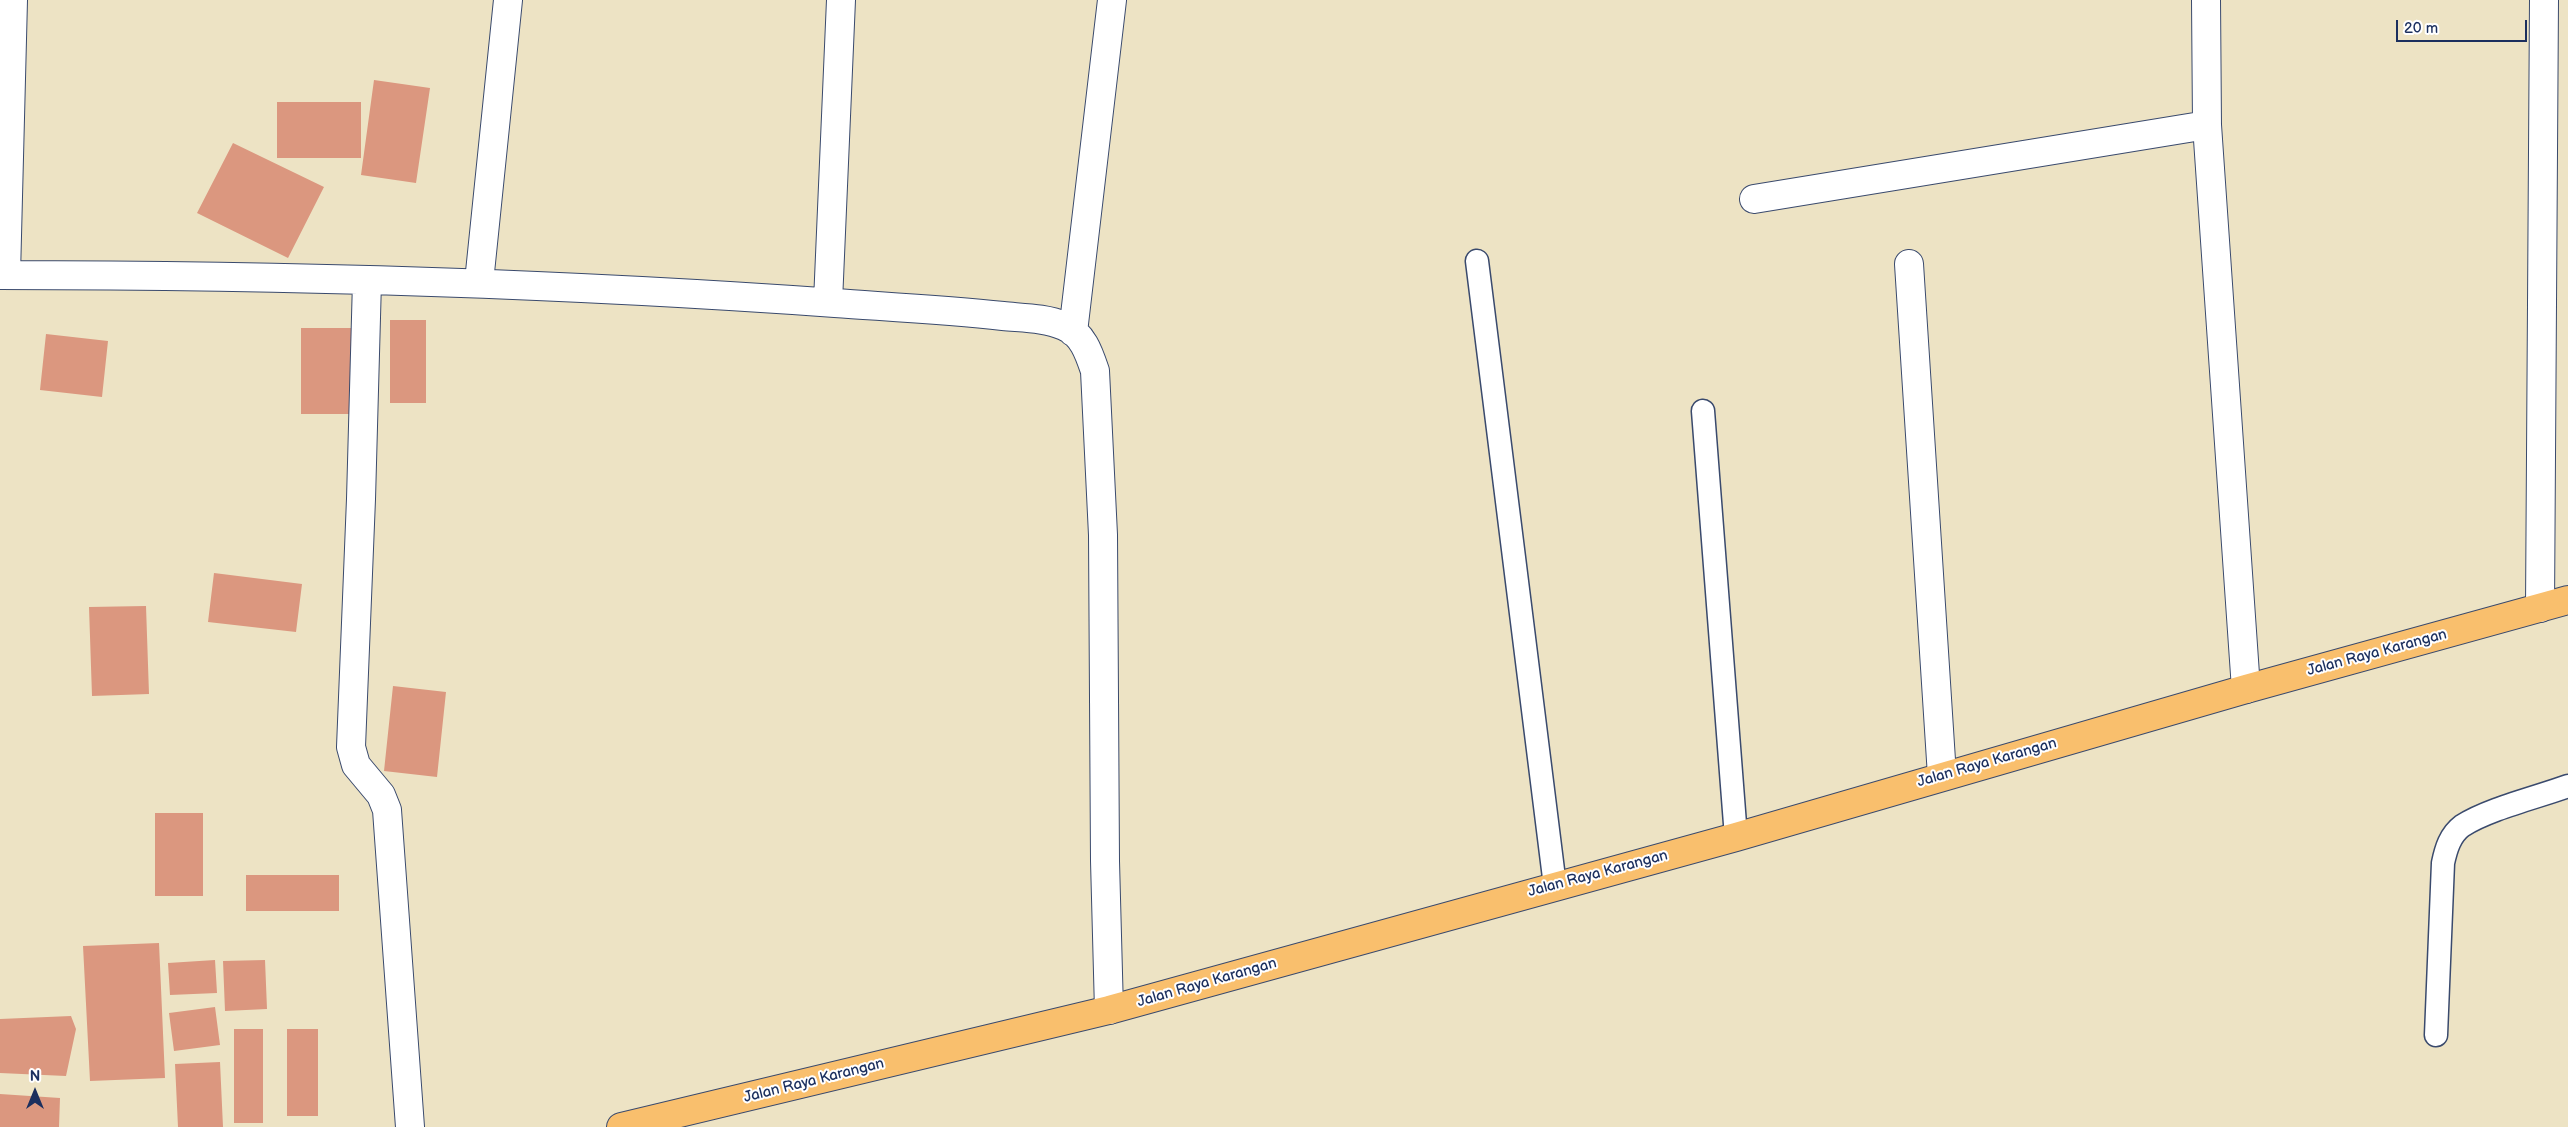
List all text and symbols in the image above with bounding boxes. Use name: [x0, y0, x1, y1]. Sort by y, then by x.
scale bar: [2398, 10, 2529, 42]
text: 20 m: [2404, 19, 2438, 38]
street label: Jalan Raya Karangan: [2305, 626, 2449, 680]
street label: Jalan Raya Karangan: [1915, 734, 2059, 792]
street label: Jalan Raya Karangan: [1526, 847, 1670, 901]
street label: Jalan Raya Karangan: [1135, 954, 1279, 1012]
street label: Jalan Raya Karangan: [742, 1055, 886, 1107]
north arrow: [10, 1067, 60, 1117]
text: N: [30, 1068, 40, 1085]

